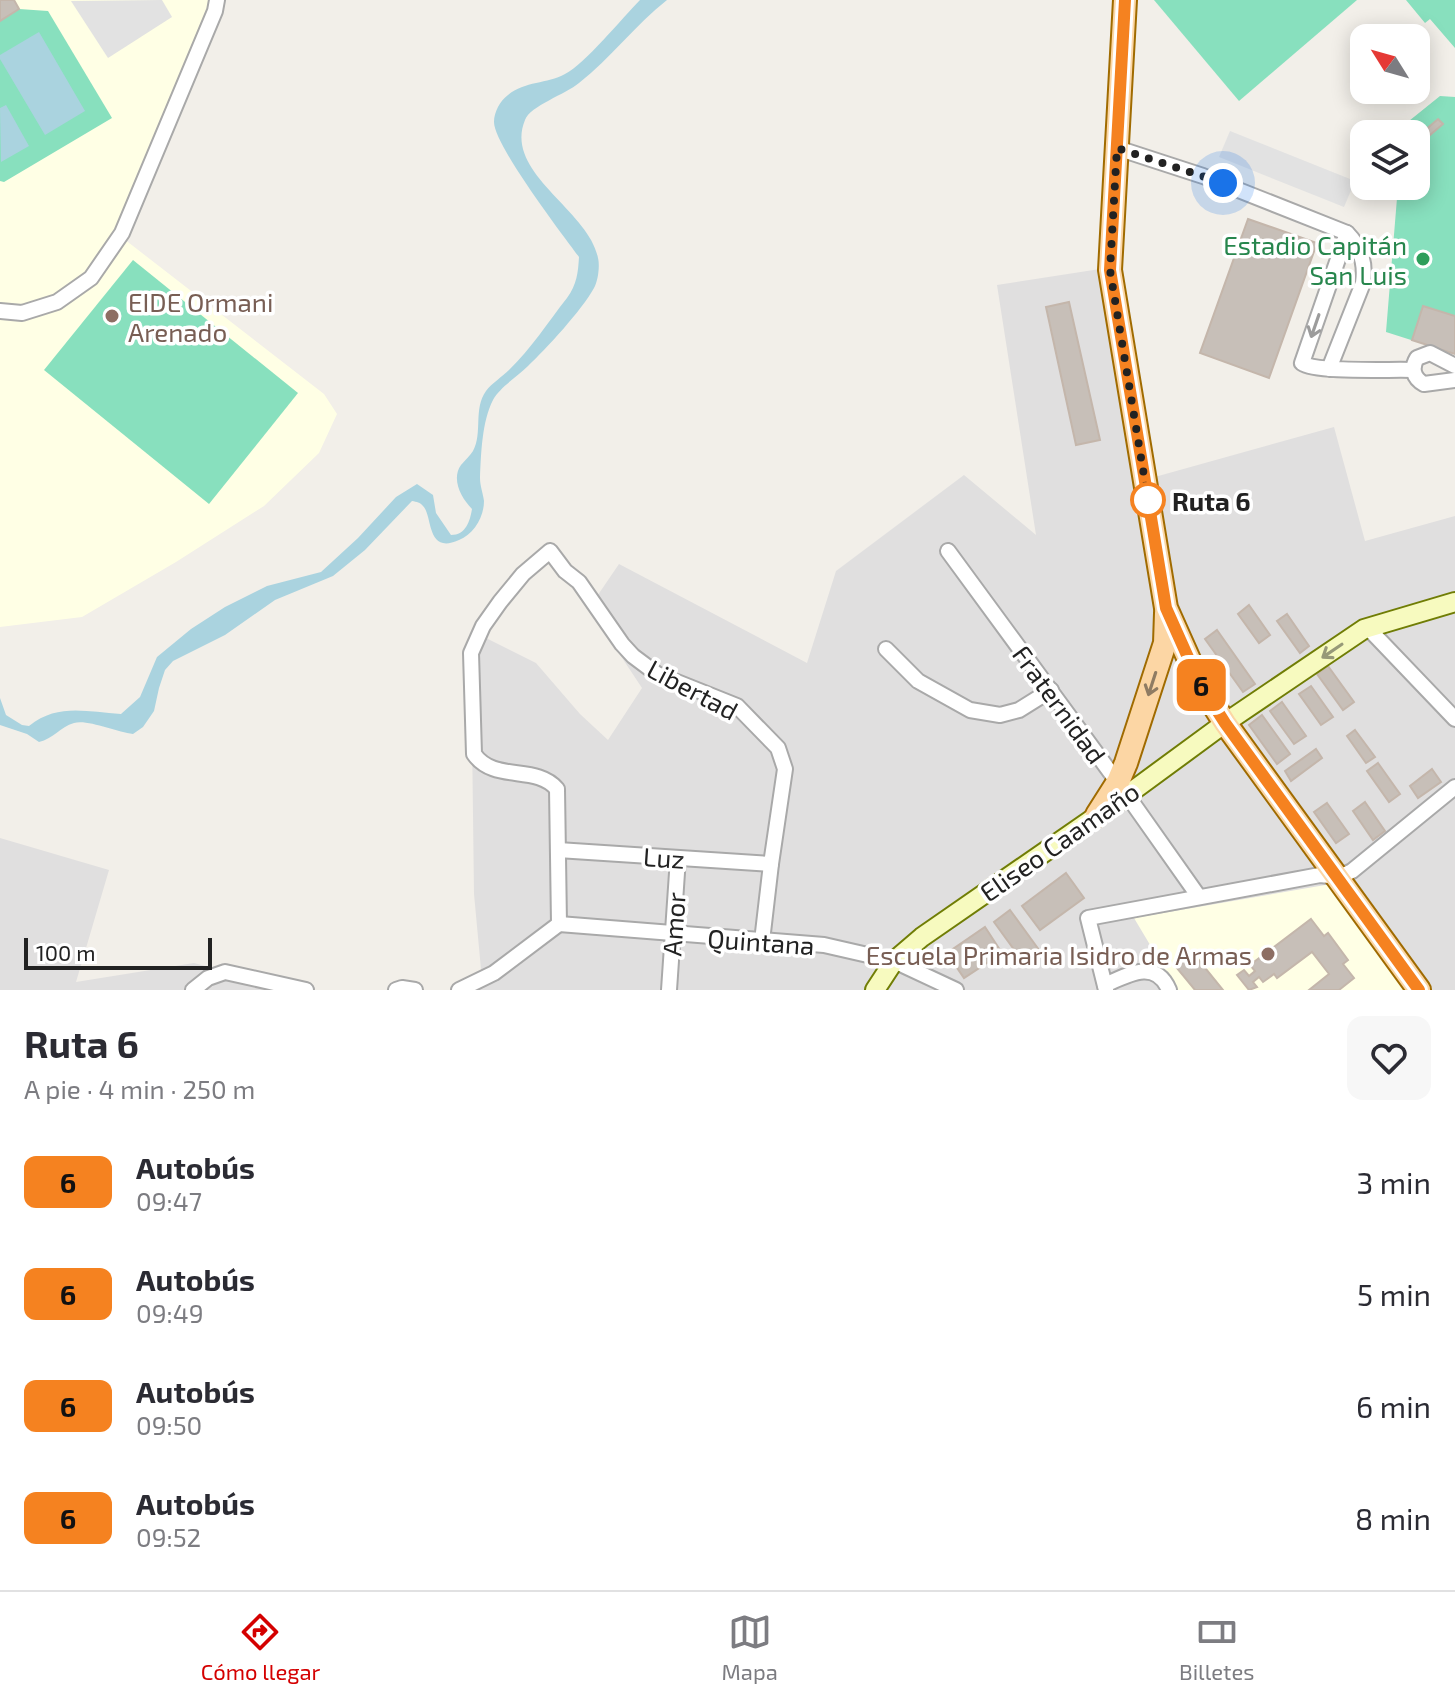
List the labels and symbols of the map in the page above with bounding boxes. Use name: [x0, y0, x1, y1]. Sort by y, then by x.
north arrow: [1350, 24, 1430, 104]
your location: [1203, 163, 1243, 203]
place label: Estadio Capitán San Luis: [1223, 229, 1407, 290]
marker: Estadio Capitán San Luis: [1414, 250, 1432, 268]
place label: EIDE Ormani Arenado: [128, 286, 273, 347]
marker: EIDE Ormani Arenado: [103, 307, 121, 325]
one-way arrow: [1306, 314, 1321, 339]
marker: Ruta 6: [1131, 483, 1165, 517]
place label: Ruta 6: [1172, 485, 1251, 516]
street label: Fraternidad: [1007, 639, 1113, 769]
one-way arrow: [1321, 643, 1343, 659]
street label: Libertad: [642, 652, 744, 726]
line badge: 6: [1175, 659, 1227, 711]
one-way arrow: [1144, 671, 1158, 696]
street label: Eliseo Caamaño: [974, 775, 1144, 907]
street label: Luz: [642, 840, 686, 874]
street label: Amor: [655, 891, 691, 957]
street label: Quintana: [706, 922, 816, 960]
scale bar: [24, 934, 212, 970]
place label: Escuela Primaria Isidro de Armas: [866, 939, 1252, 970]
marker: Escuela Primaria Isidro de Armas: [1259, 945, 1277, 963]

